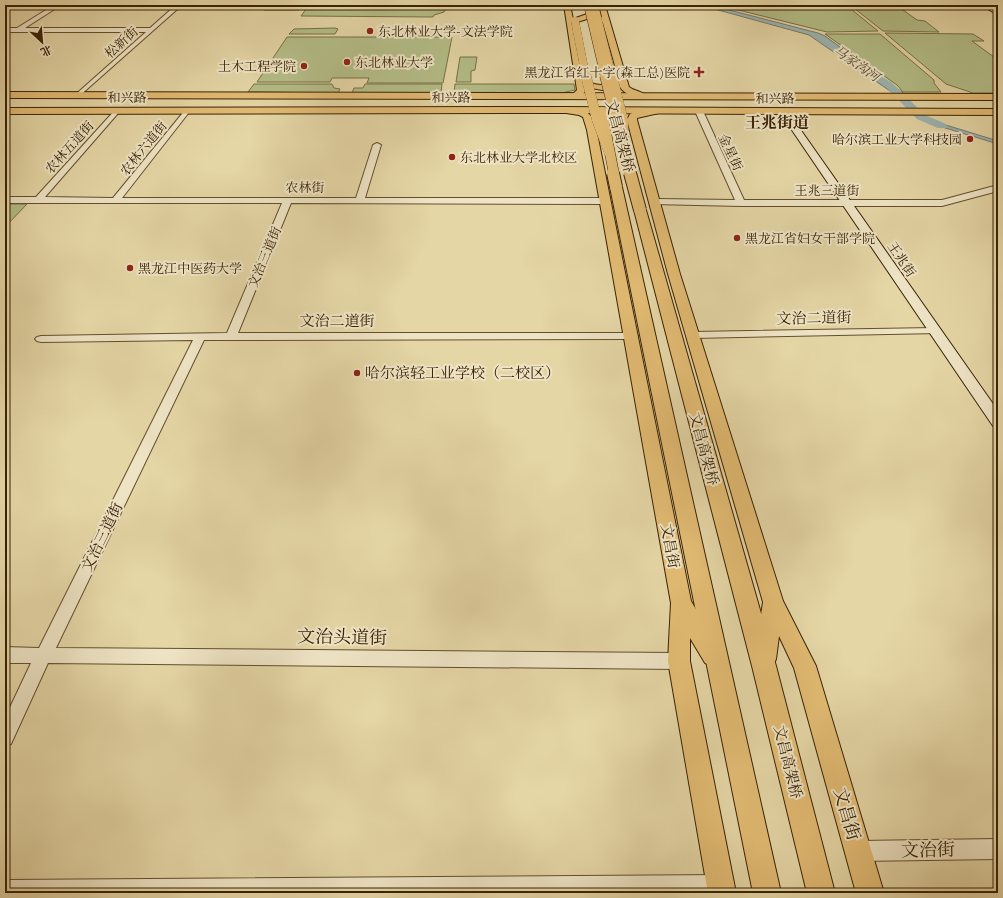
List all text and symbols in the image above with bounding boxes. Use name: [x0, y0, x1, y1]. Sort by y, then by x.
north arrow: [22, 22, 62, 62]
street label: 松新街: [102, 24, 141, 61]
place label: 东北林业大学-文法学院: [378, 25, 513, 39]
marker: 东北林业大学-文法学院: [365, 26, 375, 36]
text: 北: [38, 42, 54, 58]
water label: 马家沟河: [831, 43, 883, 86]
place label: 东北林业大学: [355, 56, 433, 70]
marker: 东北林业大学: [342, 57, 352, 67]
place label: 土木工程学院: [218, 60, 296, 74]
marker: 土木工程学院: [299, 61, 309, 71]
place label: 黑龙江省红十字(森工总)医院: [524, 66, 690, 80]
marker: 黑龙江省红十字(森工总)医院: [693, 66, 705, 78]
street label: 和兴路: [107, 91, 147, 105]
street label: 和兴路: [431, 91, 471, 105]
street label: 和兴路: [755, 92, 795, 106]
street label: 文昌高架桥: [602, 98, 637, 175]
district label: 王兆街道: [745, 114, 809, 132]
street label: 农林五道街: [43, 119, 97, 177]
street label: 农林六道街: [118, 119, 170, 178]
street label: 金星街: [716, 132, 745, 173]
place label: 哈尔滨工业大学科技园: [832, 133, 962, 147]
marker: 哈尔滨工业大学科技园: [965, 134, 975, 144]
place label: 东北林业大学北校区: [460, 151, 577, 165]
marker: 东北林业大学北校区: [447, 152, 457, 162]
street label: 农林街: [285, 181, 325, 195]
street label: 王兆三道街: [794, 184, 860, 198]
street label: 文治三道街: [245, 224, 284, 290]
place label: 黑龙江省妇女干部学院: [745, 232, 875, 246]
marker: 黑龙江省妇女干部学院: [732, 233, 742, 243]
street label: 王兆街: [884, 239, 918, 280]
place label: 黑龙江中医药大学: [138, 262, 242, 276]
marker: 黑龙江中医药大学: [125, 263, 135, 273]
street label: 文治二道街: [776, 309, 852, 328]
street label: 文治二道街: [299, 313, 375, 330]
place label: 哈尔滨轻工业学校（二校区）: [365, 365, 560, 382]
marker: 哈尔滨轻工业学校（二校区）: [352, 368, 362, 378]
street label: 文昌高架桥: [686, 411, 721, 488]
street label: 文治三道街: [78, 500, 127, 575]
street label: 文昌街: [657, 522, 682, 570]
street label: 文治头道街: [297, 626, 387, 648]
street label: 文昌高架桥: [770, 724, 805, 801]
street label: 文昌街: [830, 785, 864, 843]
street label: 文治街: [901, 840, 955, 860]

